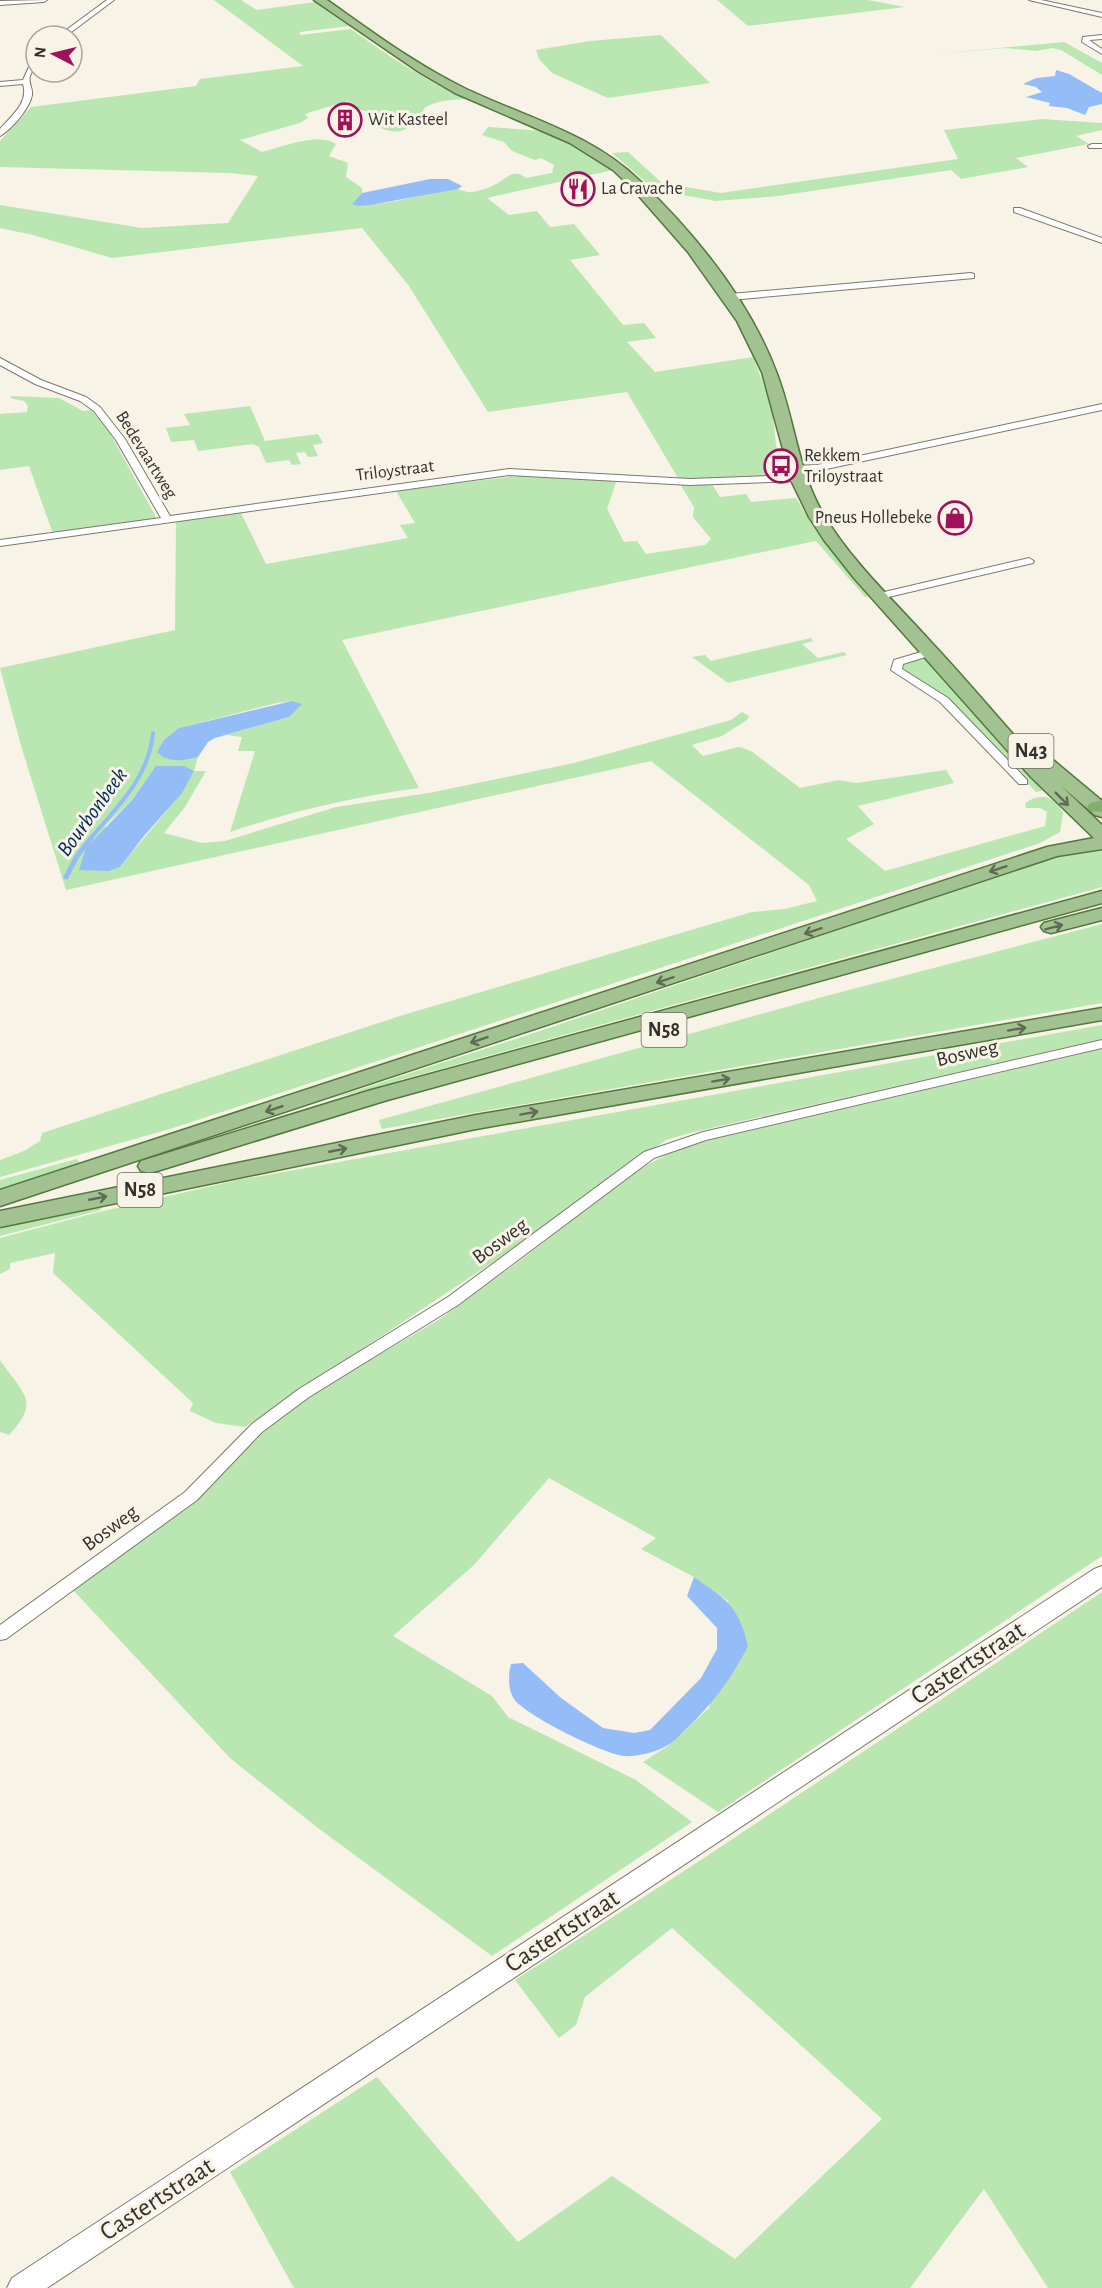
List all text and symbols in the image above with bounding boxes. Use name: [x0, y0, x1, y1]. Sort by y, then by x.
north arrow: [24, 24, 84, 84]
text: N: [31, 46, 49, 59]
building icon: Wit Kasteel: [327, 102, 363, 138]
place label: Wit Kasteel: [368, 111, 448, 129]
restaurant icon: La Cravache: [560, 171, 596, 207]
place label: La Cravache: [601, 180, 683, 198]
street label: Bedevaartweg: [112, 408, 180, 502]
place label: Rekkem Triloystraat: [804, 447, 883, 486]
bus stop icon: Rekkem Triloystraat: [763, 448, 799, 484]
street label: Triloystraat: [355, 457, 436, 485]
shop icon: Pneus Hollebeke: [937, 500, 973, 536]
place label: Pneus Hollebeke: [815, 509, 932, 527]
road number: N43: [1008, 734, 1054, 768]
water label: Bourbonbeek: [53, 764, 131, 860]
one-way arrow: [1055, 791, 1070, 806]
one-way arrow: [989, 865, 1008, 876]
one-way arrow: [1044, 920, 1063, 932]
one-way arrow: [804, 927, 823, 938]
one-way arrow: [656, 975, 675, 986]
road number: N58: [642, 1013, 686, 1047]
one-way arrow: [1007, 1023, 1026, 1034]
one-way arrow: [470, 1035, 489, 1046]
street label: Bosweg: [934, 1036, 1001, 1070]
one-way arrow: [711, 1074, 731, 1085]
one-way arrow: [265, 1104, 284, 1115]
one-way arrow: [519, 1107, 538, 1118]
one-way arrow: [327, 1144, 347, 1155]
road number: N58: [118, 1173, 162, 1207]
one-way arrow: [88, 1192, 108, 1203]
street label: Bosweg: [468, 1214, 532, 1268]
street label: Bosweg: [78, 1501, 142, 1555]
street label: Castertstraat: [906, 1617, 1030, 1709]
street label: Castertstraat: [500, 1885, 624, 1977]
street label: Castertstraat: [95, 2153, 219, 2245]

